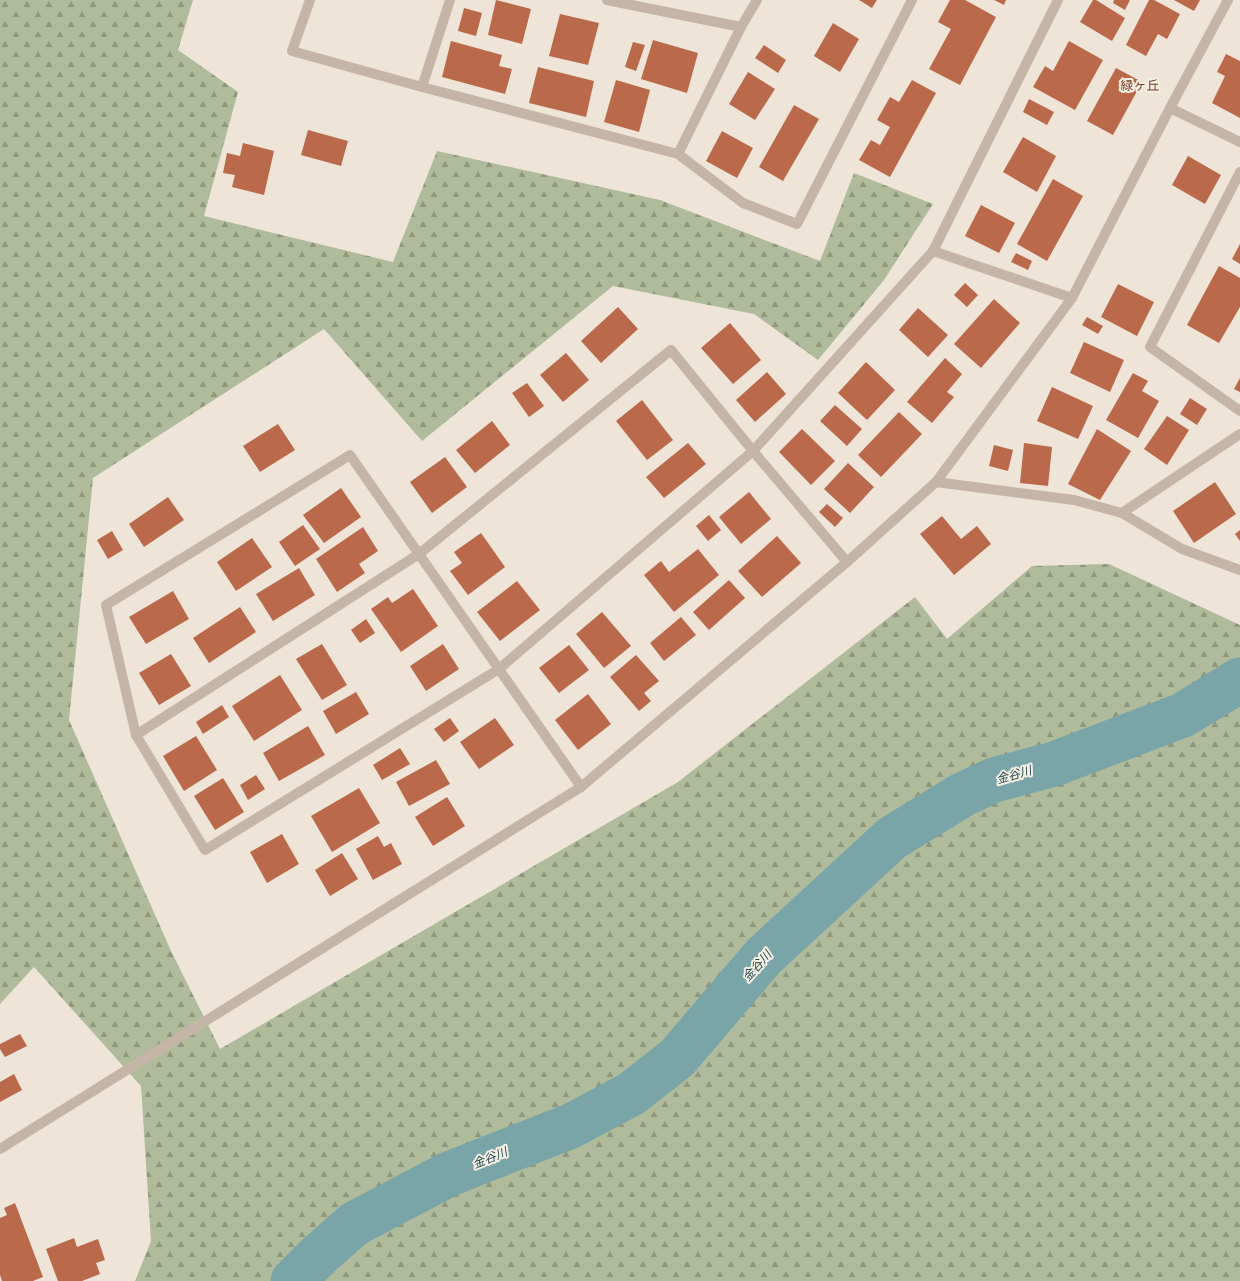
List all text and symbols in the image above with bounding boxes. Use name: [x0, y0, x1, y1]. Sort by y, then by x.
district label: 緑ヶ丘: [1120, 77, 1160, 93]
water label: 金谷川: [994, 762, 1035, 787]
water label: 金谷川: [739, 946, 776, 984]
water label: 金谷川: [470, 1143, 511, 1171]

